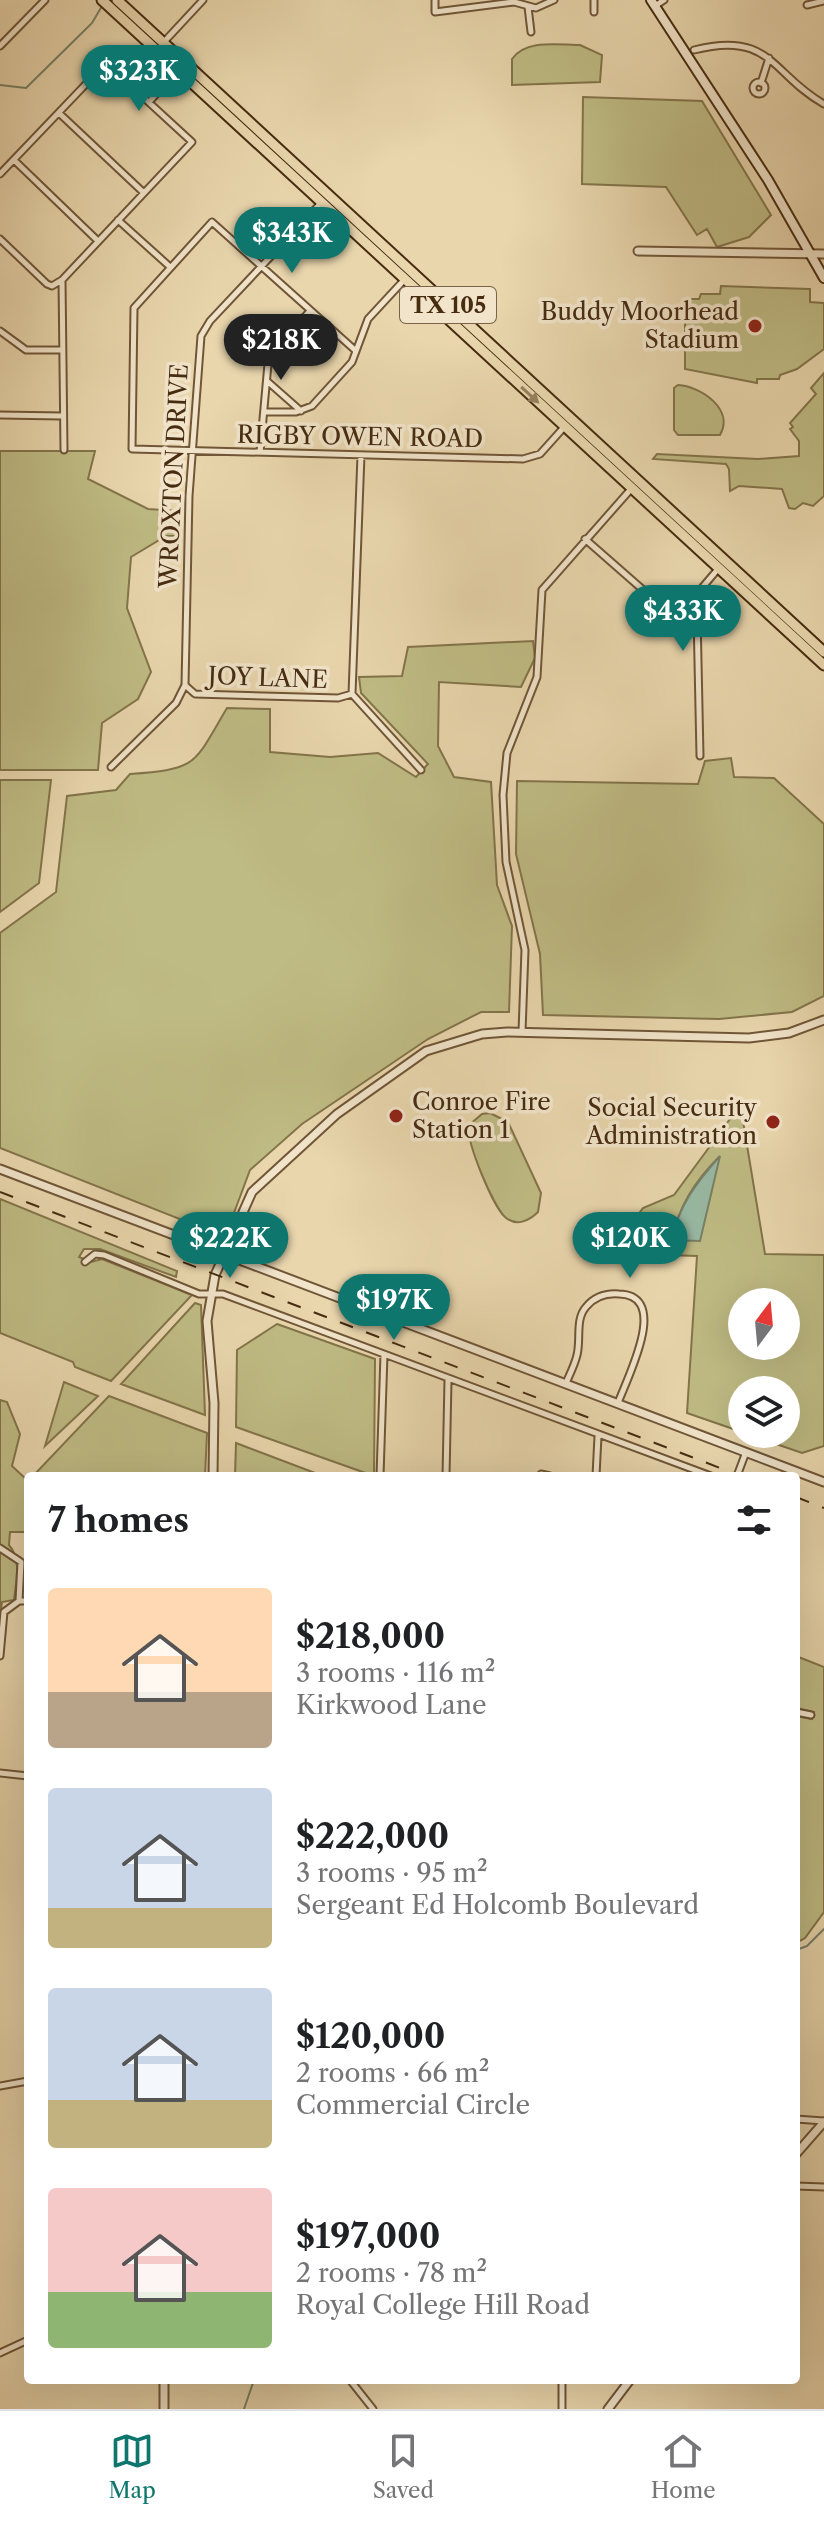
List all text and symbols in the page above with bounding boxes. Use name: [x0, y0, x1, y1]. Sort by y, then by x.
pin: $323K: [83, 45, 195, 113]
text: $323K: [99, 55, 179, 87]
pin: $343K: [236, 207, 348, 275]
text: $343K: [252, 217, 332, 249]
road number: TX 105: [400, 287, 496, 323]
place label: Buddy Moorhead Stadium: [540, 297, 739, 354]
pin: $218K: [225, 314, 337, 382]
marker: Buddy Moorhead Stadium: [746, 317, 764, 335]
text: $218K: [242, 324, 320, 356]
street label: WROXTON DRIVE: [153, 363, 194, 590]
one-way arrow: [520, 386, 539, 404]
street label: RIGBY OWEN ROAD: [237, 420, 483, 453]
pin: $433K: [627, 585, 739, 653]
text: $433K: [643, 595, 723, 627]
street label: JOY LANE: [204, 661, 328, 694]
place label: Conroe Fire Station 1: [412, 1087, 551, 1144]
place label: Social Security Administration: [585, 1093, 758, 1150]
marker: Conroe Fire Station 1: [387, 1107, 405, 1125]
marker: Social Security Administration: [764, 1113, 782, 1131]
pin: $222K: [174, 1212, 286, 1280]
pin: $120K: [574, 1212, 686, 1280]
text: $222K: [189, 1222, 271, 1254]
text: $120K: [591, 1222, 669, 1254]
pin: $197K: [338, 1274, 450, 1342]
text: $197K: [356, 1284, 432, 1316]
north arrow: [728, 1288, 800, 1360]
map controls: [728, 1288, 800, 1448]
button: layers: [728, 1376, 800, 1448]
icon: filters: [732, 1498, 776, 1542]
text: 7 homes: [48, 1499, 189, 1541]
text: $218,000: [296, 1615, 445, 1657]
icon: home: [112, 1620, 208, 1716]
text: 3 rooms · 116 m²: [296, 1657, 495, 1689]
text: Kirkwood Lane: [296, 1689, 487, 1721]
text: $222,000: [296, 1815, 449, 1857]
icon: home: [112, 1820, 208, 1916]
text: 3 rooms · 95 m²: [296, 1857, 488, 1889]
text: Sergeant Ed Holcomb Boulevard: [296, 1889, 699, 1921]
text: $120,000: [296, 2015, 446, 2057]
icon: home: [112, 2020, 208, 2116]
text: 2 rooms · 66 m²: [296, 2057, 489, 2089]
text: Commercial Circle: [296, 2089, 530, 2121]
text: $197,000: [296, 2215, 440, 2257]
icon: home: [112, 2220, 208, 2316]
text: 2 rooms · 78 m²: [296, 2257, 487, 2289]
text: Royal College Hill Road: [296, 2289, 590, 2321]
tab: Map: [109, 2429, 156, 2504]
tab: Saved: [373, 2429, 434, 2504]
tab: Home: [651, 2429, 715, 2504]

